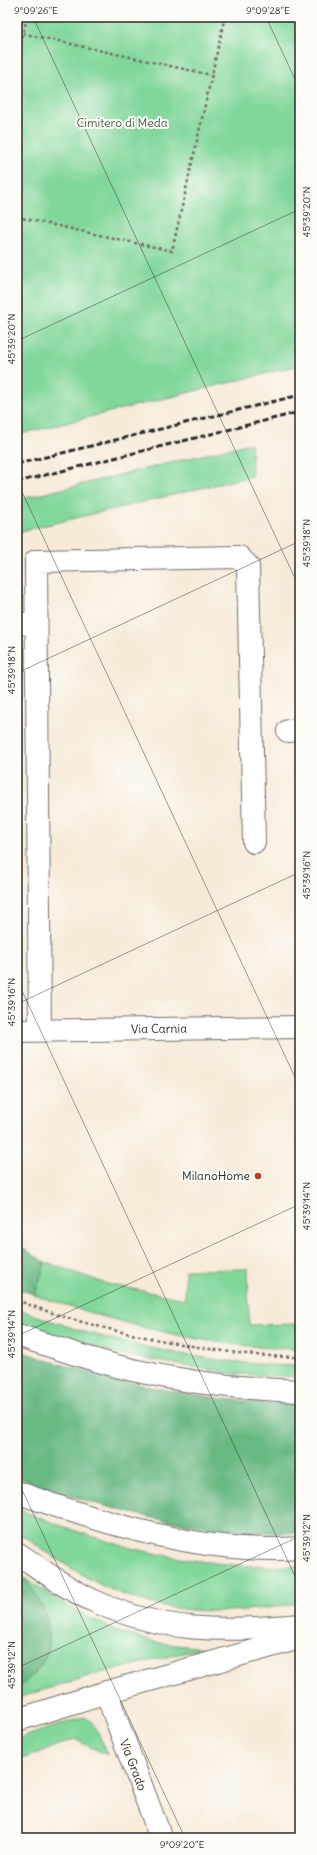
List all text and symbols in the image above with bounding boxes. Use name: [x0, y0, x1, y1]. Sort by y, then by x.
text: 9°09'26"E: [14, 4, 58, 17]
text: 9°09'28"E: [246, 4, 290, 17]
park label: Cimitero di Meda: [76, 115, 168, 130]
text: 45°39'20"N: [300, 187, 313, 237]
text: 45°39'20"N: [5, 314, 18, 364]
text: 45°39'18"N: [300, 519, 313, 567]
text: 45°39'18"N: [5, 646, 18, 694]
text: 45°39'16"N: [300, 851, 313, 899]
text: 45°39'16"N: [5, 978, 18, 1026]
street label: Via Carnia: [131, 1021, 187, 1036]
place label: MilanoHome: [182, 1168, 250, 1183]
marker: MilanoHome: [253, 1171, 263, 1181]
text: 45°39'14"N: [300, 1182, 313, 1230]
text: 45°39'14"N: [5, 1310, 18, 1358]
text: 45°39'12"N: [300, 1514, 313, 1562]
text: 45°39'12"N: [5, 1641, 18, 1689]
street label: Via Grado: [117, 1737, 150, 1793]
text: 9°09'20"E: [160, 1838, 204, 1851]

